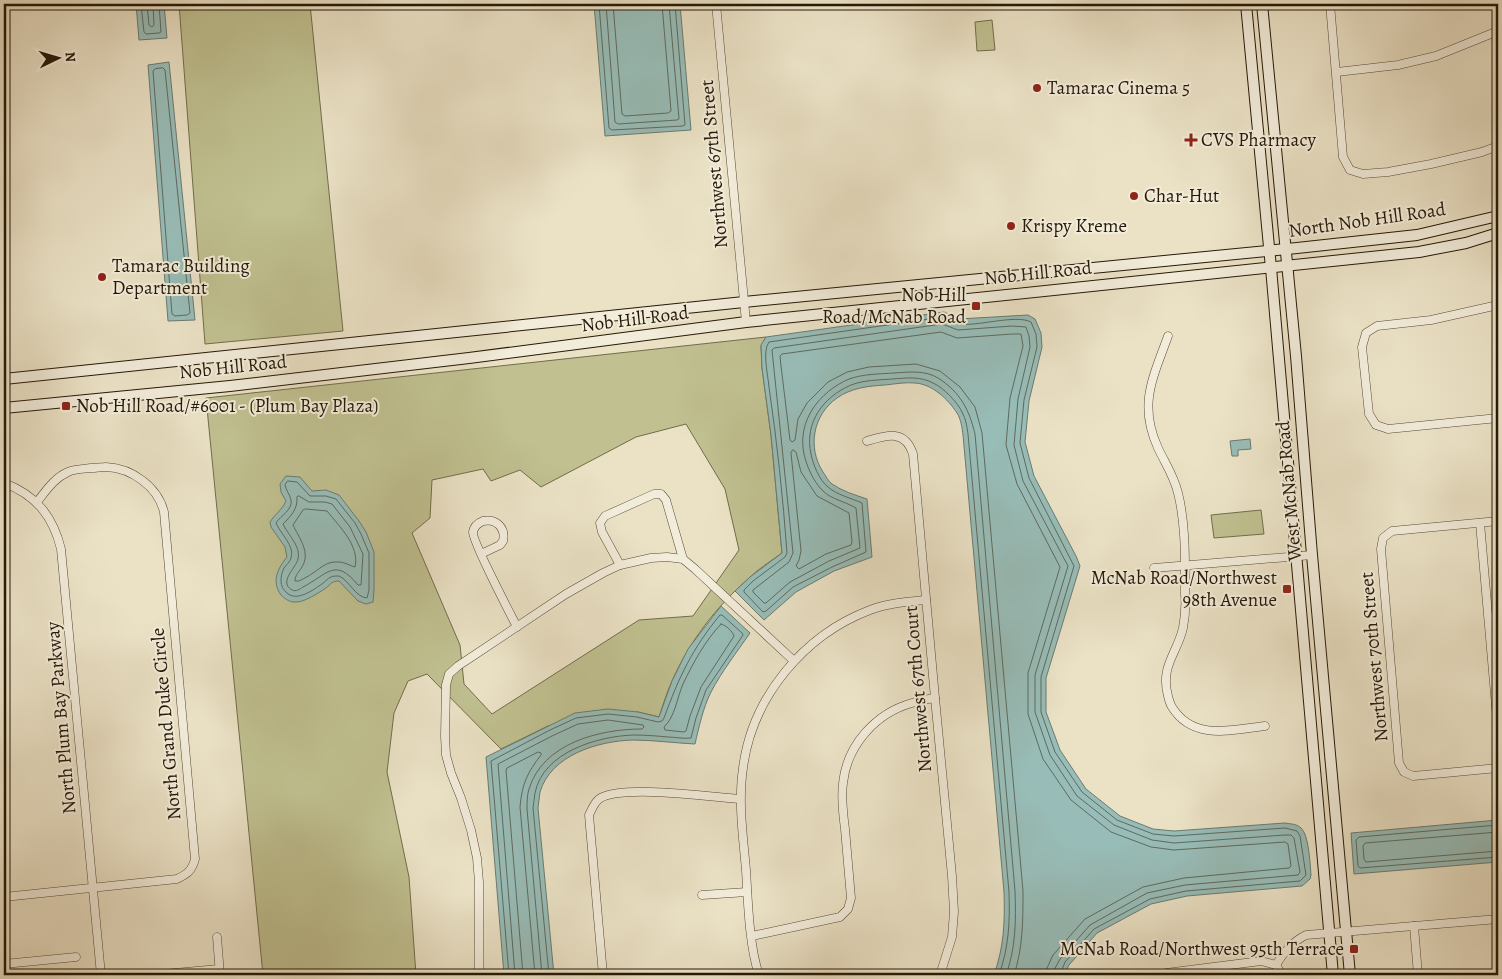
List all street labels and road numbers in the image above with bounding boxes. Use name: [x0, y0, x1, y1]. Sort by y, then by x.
street label: Northwest 67th Street: [694, 79, 734, 249]
street label: North Nob Hill Road: [1287, 196, 1448, 244]
street label: Nob Hill Road: [983, 254, 1094, 292]
street label: Nob Hill Road: [580, 299, 691, 338]
street label: Nob Hill Road: [178, 348, 289, 386]
street label: West McNab Road: [1270, 419, 1308, 563]
street label: Northwest 70th Street: [1354, 571, 1394, 743]
street label: Northwest 67th Court: [898, 605, 938, 773]
street label: North Plum Bay Parkway: [40, 620, 82, 815]
street label: North Grand Duke Circle: [145, 627, 187, 821]

